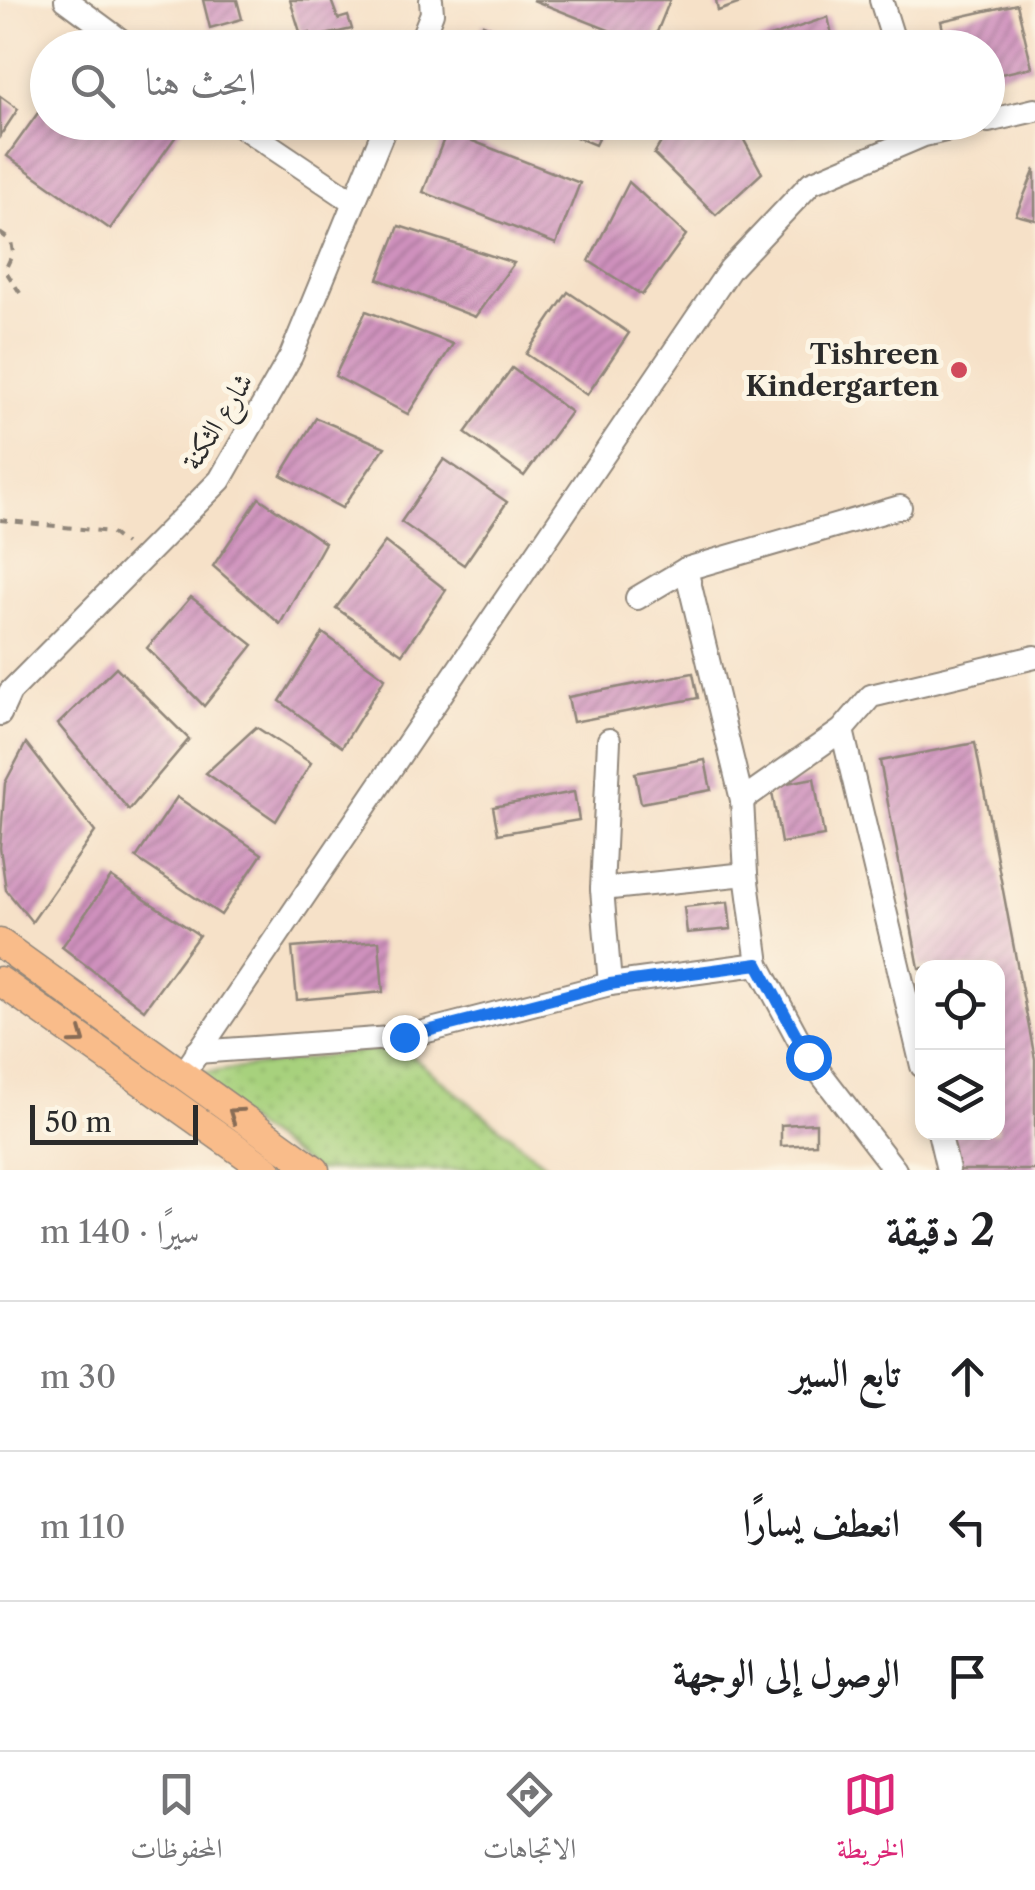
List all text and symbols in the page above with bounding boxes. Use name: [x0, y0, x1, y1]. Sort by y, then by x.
search box: [30, 30, 1005, 140]
icon: search: [65, 58, 120, 113]
text: ابحث هنا: [145, 58, 256, 105]
place label: Tishreen Kindergarten: [745, 337, 939, 403]
marker: Tishreen Kindergarten: [948, 359, 970, 381]
street label: شارع الثكنة: [174, 366, 266, 479]
map controls: [915, 960, 1005, 1140]
button: locate: [915, 960, 1005, 1050]
route end: [382, 1015, 428, 1061]
one-way arrow: [68, 1026, 87, 1044]
route start: [786, 1035, 832, 1081]
button: layers: [915, 1050, 1005, 1140]
scale bar: [30, 1100, 198, 1144]
text: 50 m: [45, 1105, 112, 1139]
one-way arrow: [228, 1108, 247, 1126]
text: 2 دقيقة: [886, 1204, 995, 1256]
text: سيرًا · 140 m: [40, 1212, 199, 1251]
text: تابع السير: [791, 1349, 900, 1396]
icon: ahead: [940, 1349, 995, 1404]
text: 30 m: [40, 1357, 116, 1396]
text: انعطف يسارًا: [743, 1499, 900, 1546]
icon: left: [940, 1499, 995, 1554]
text: 110 m: [40, 1507, 126, 1546]
text: الوصول إلى الوجهة: [673, 1649, 900, 1696]
icon: arrive: [940, 1649, 995, 1704]
tab: المحفوظات: [130, 1767, 222, 1876]
tab: الاتجاهات: [483, 1767, 576, 1876]
tab: الخريطة: [837, 1767, 905, 1876]

